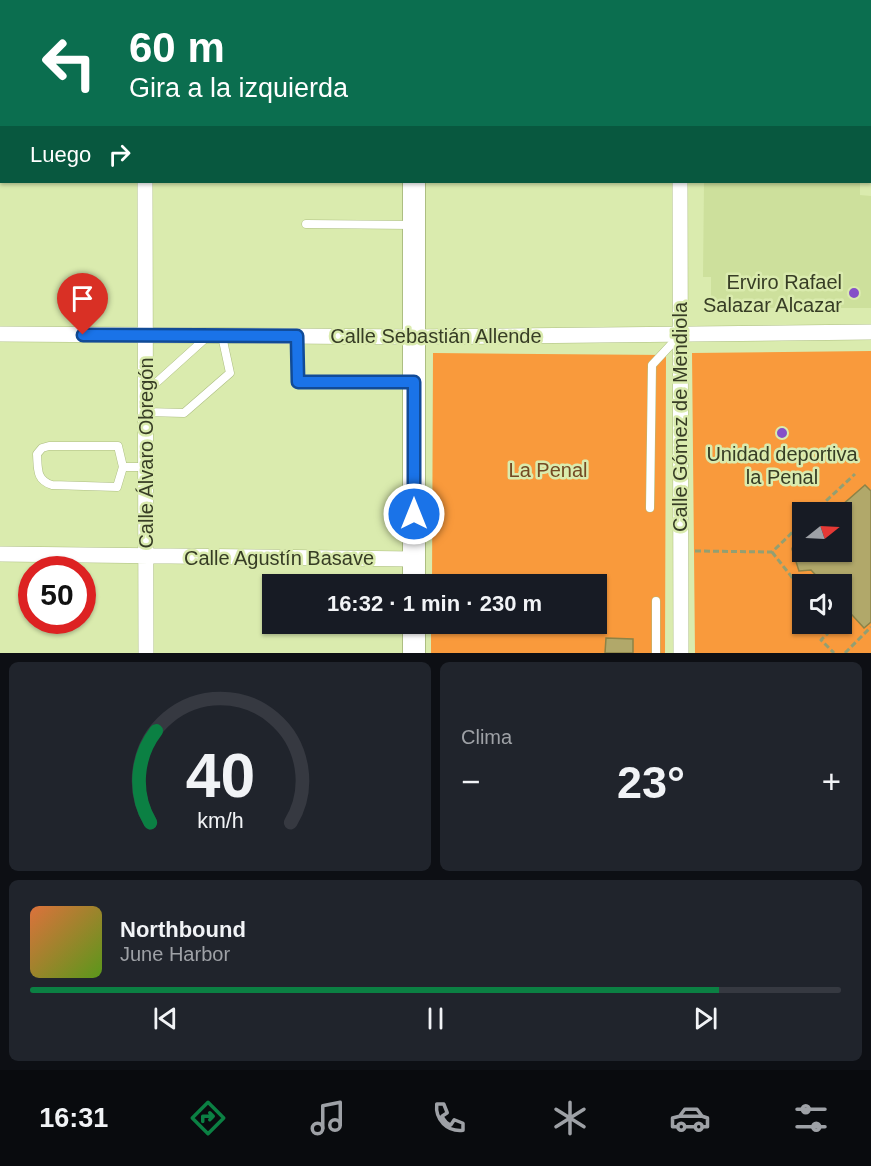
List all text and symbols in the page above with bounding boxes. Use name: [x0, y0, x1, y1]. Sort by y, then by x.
icon: left: [30, 24, 108, 102]
text: 60 m: [129, 24, 225, 71]
text: Gira a la izquierda: [129, 73, 348, 103]
icon: right: [103, 138, 136, 171]
text: Luego: [30, 142, 91, 167]
place label: Erviro Rafael Salazar Alcazar: [703, 271, 842, 316]
pin: [57, 273, 108, 335]
icon: arrive: [66, 282, 99, 315]
marker: Erviro Rafael Salazar Alcazar: [847, 286, 861, 300]
street label: Calle Gómez de Mendiola: [669, 301, 691, 532]
street label: Calle Sebastián Allende: [330, 325, 542, 347]
street label: Calle Álvaro Obregón: [135, 357, 157, 549]
marker: Unidad deportiva la Penal: [775, 426, 789, 440]
place label: Unidad deportiva la Penal: [706, 443, 858, 488]
park label: La Penal: [509, 459, 587, 481]
position arrow: [382, 482, 446, 546]
north arrow: [792, 502, 852, 562]
map controls: [792, 502, 852, 634]
street label: Calle Agustín Basave: [184, 547, 374, 569]
speed limit sign: 50: [18, 556, 96, 634]
button: sound: [792, 574, 852, 634]
text: 16:32 · 1 min · 230 m: [327, 591, 542, 616]
text: Clima: [461, 726, 512, 748]
text: 40: [185, 741, 255, 810]
text: 23°: [617, 757, 685, 808]
text: −: [461, 763, 480, 800]
text: +: [822, 763, 841, 800]
text: km/h: [197, 810, 243, 834]
text: Northbound: [120, 917, 246, 942]
text: June Harbor: [120, 943, 230, 965]
icon: previous: [149, 1002, 182, 1035]
icon: pause: [419, 1002, 452, 1035]
icon: next: [689, 1002, 722, 1035]
icon: directions: [187, 1097, 229, 1139]
icon: music: [307, 1097, 349, 1139]
icon: phone: [428, 1097, 470, 1139]
icon: climate: [549, 1097, 591, 1139]
icon: car: [669, 1097, 711, 1139]
icon: filters: [790, 1097, 832, 1139]
text: 16:31: [39, 1103, 108, 1133]

